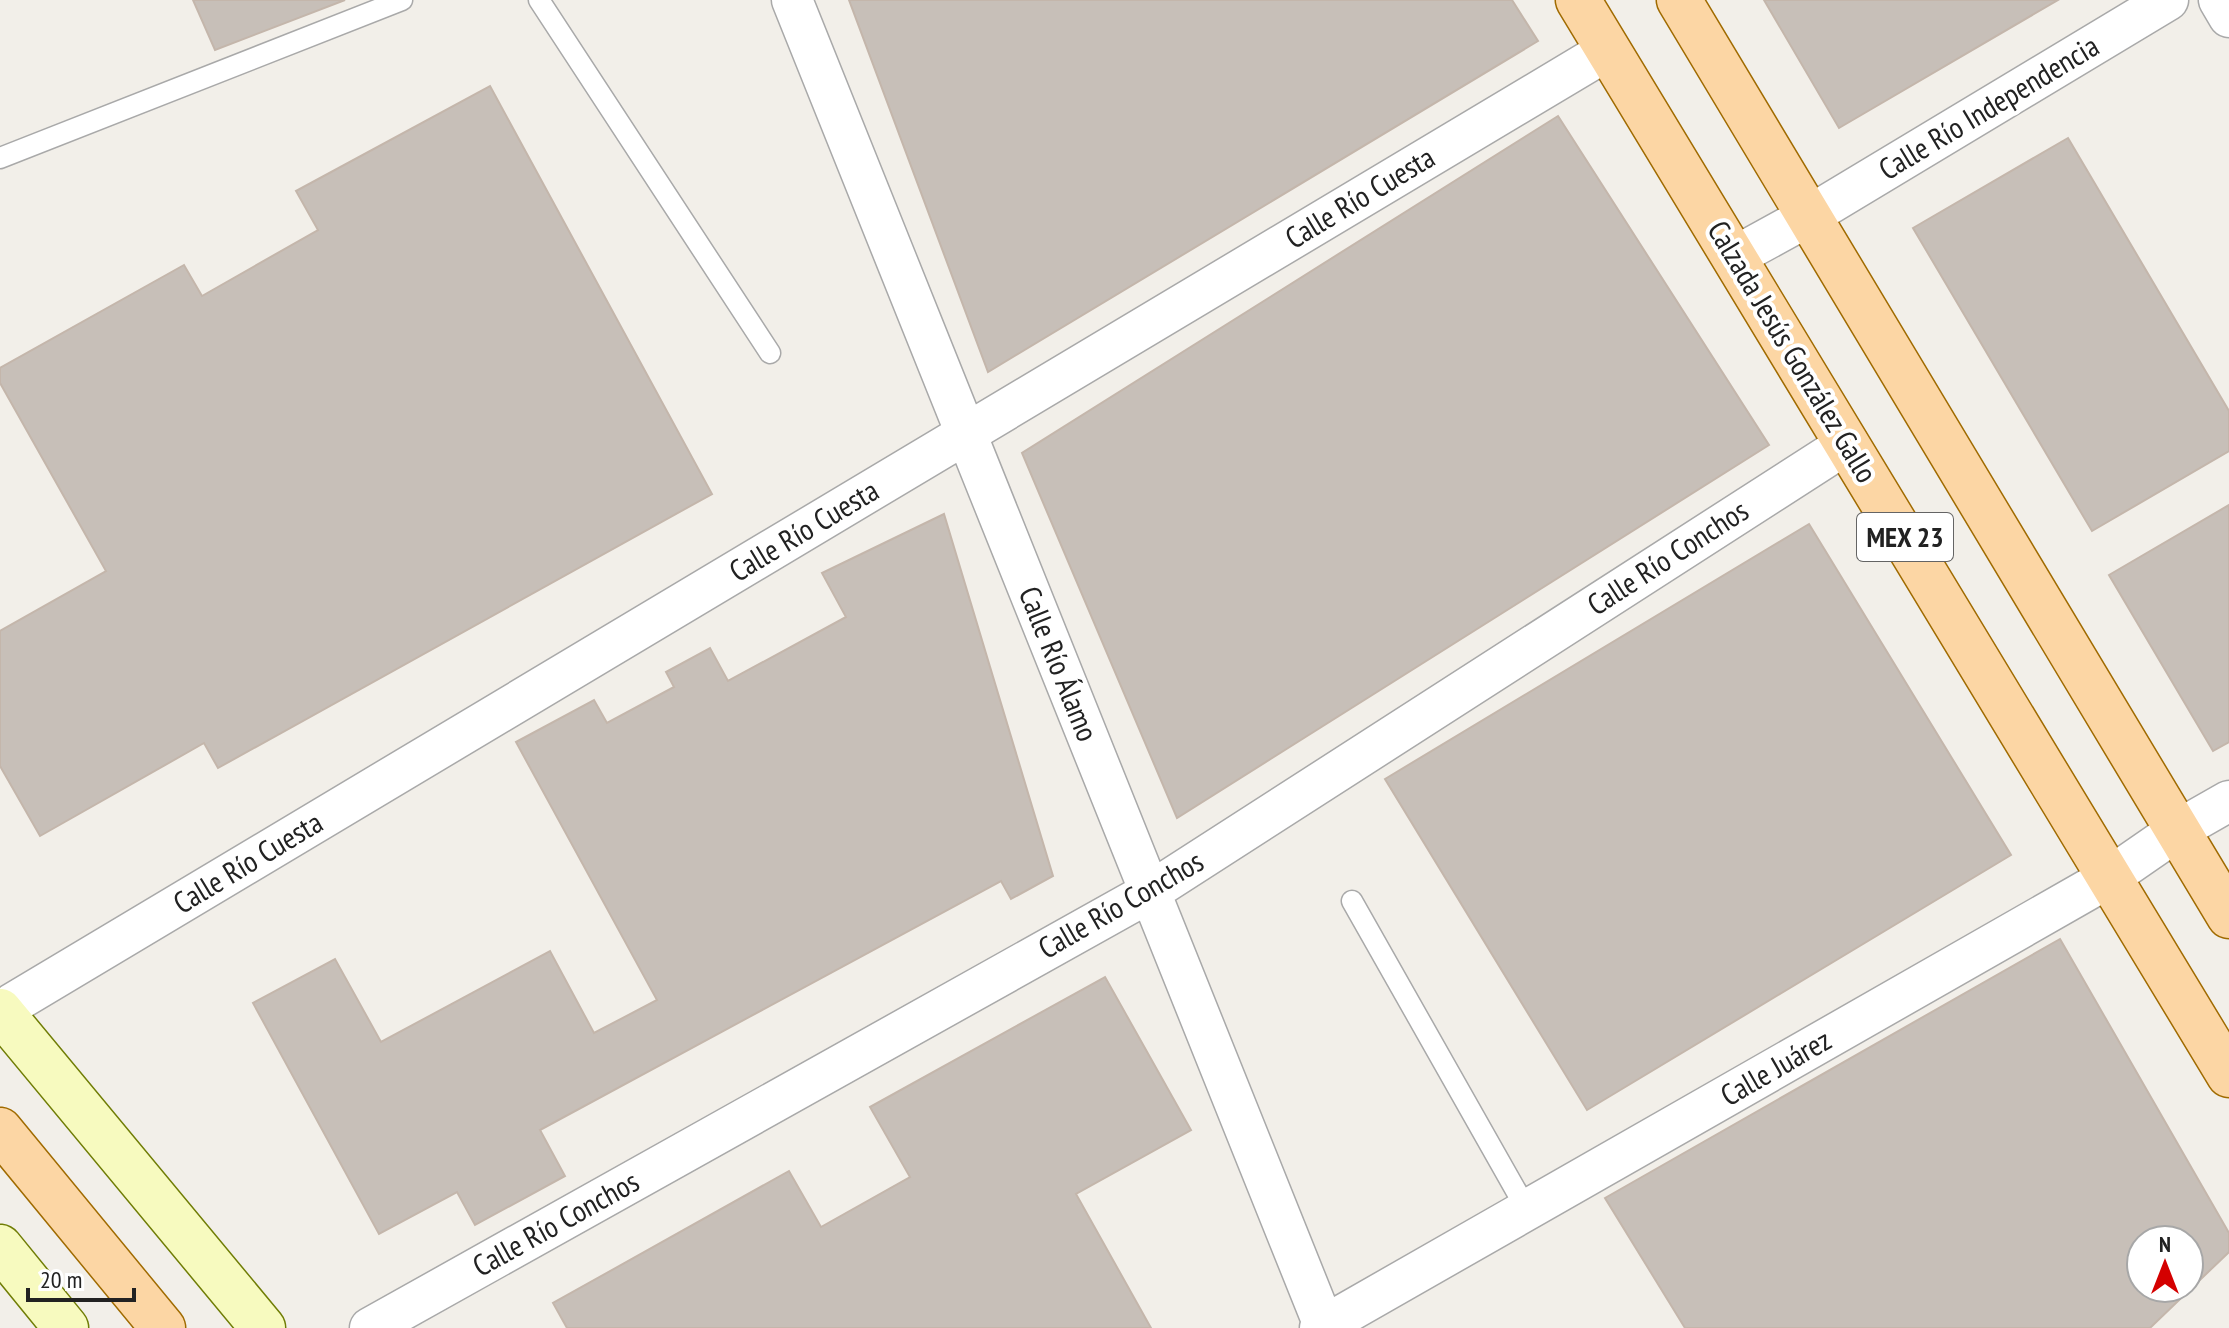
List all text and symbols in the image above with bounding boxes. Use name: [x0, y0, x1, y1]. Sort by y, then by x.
street label: Calle Río Independencia: [1871, 26, 2106, 188]
street label: Calle Río Cuesta: [1277, 137, 1441, 257]
street label: Calzada Jesús González Gallo: [1700, 213, 1887, 489]
street label: Calle Río Cuesta: [721, 470, 885, 590]
street label: Calle Río Conchos: [1579, 490, 1755, 623]
road number: MEX 23: [1857, 513, 1953, 561]
street label: Calle Río Álamo: [1011, 580, 1108, 746]
street label: Calle Río Cuesta: [165, 802, 329, 922]
street label: Calle Río Conchos: [1031, 841, 1210, 967]
street label: Calle Juárez: [1713, 1019, 1838, 1114]
street label: Calle Río Conchos: [465, 1161, 645, 1284]
north arrow: [2125, 1224, 2205, 1304]
text: N: [2159, 1230, 2171, 1258]
scale bar: [28, 1252, 134, 1302]
text: 20 m: [40, 1264, 82, 1295]

